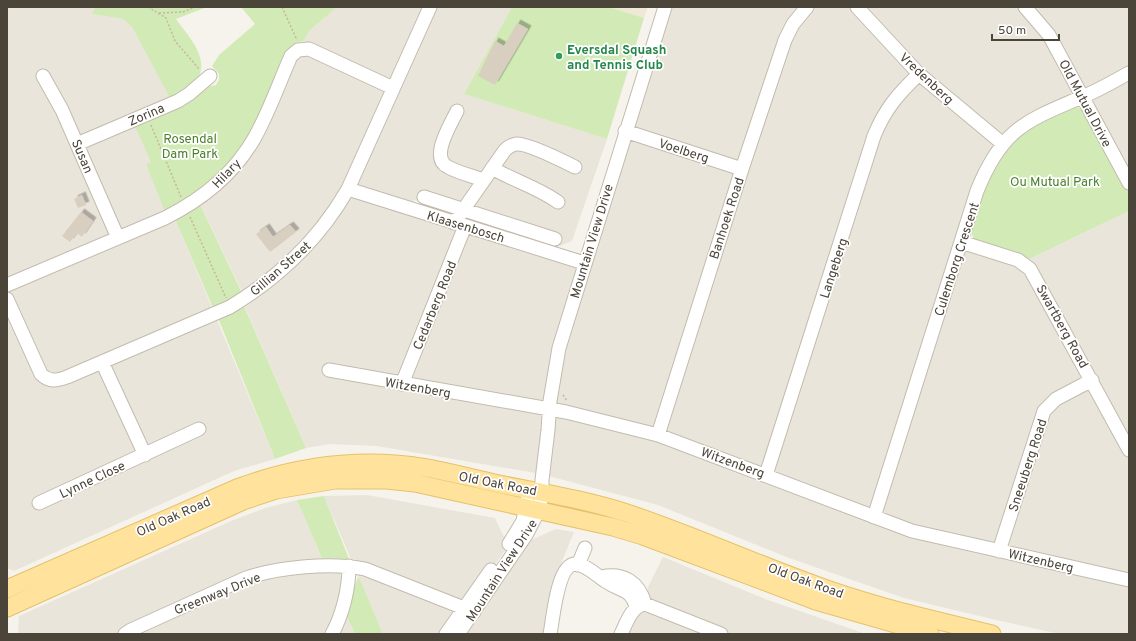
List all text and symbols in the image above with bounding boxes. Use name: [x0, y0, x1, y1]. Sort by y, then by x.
scale bar: [992, 16, 1059, 42]
text: 50 m: [998, 23, 1026, 39]
place label: Eversdal Squash and Tennis Club: [567, 43, 666, 74]
street label: Vredenberg: [895, 50, 956, 109]
marker: Eversdal Squash and Tennis Club: [554, 51, 564, 61]
street label: Old Mutual Drive: [1054, 57, 1114, 151]
street label: Zorina: [126, 101, 167, 131]
park label: Rosendal Dam Park: [162, 132, 218, 163]
street label: Voelberg: [656, 136, 710, 168]
street label: Susan: [67, 137, 95, 176]
street label: Hilary: [210, 156, 245, 192]
park label: Ou Mutual Park: [1010, 175, 1100, 191]
street label: Banhoek Road: [707, 176, 749, 262]
street label: Mountain View Drive: [568, 182, 618, 301]
street label: Culemborg Crescent: [932, 201, 984, 319]
street label: Klaasenbosch: [425, 208, 506, 247]
street label: Langeberg: [818, 236, 852, 301]
street label: Gillian Street: [248, 239, 315, 300]
street label: Cedarberg Road: [411, 259, 461, 353]
street label: Swartberg Road: [1032, 282, 1091, 372]
street label: Witzenberg: [383, 375, 452, 403]
street label: Sneeuberg Road: [1006, 417, 1051, 514]
street label: Witzenberg: [698, 445, 766, 483]
street label: Lynne Close: [57, 459, 128, 503]
street label: Old Oak Road: [457, 470, 538, 500]
street label: Old Oak Road: [134, 494, 213, 541]
street label: Mountain View Drive: [464, 517, 542, 625]
street label: Witzenberg: [1006, 547, 1075, 577]
street label: Old Oak Road: [765, 561, 845, 603]
street label: Greenway Drive: [172, 570, 263, 619]

